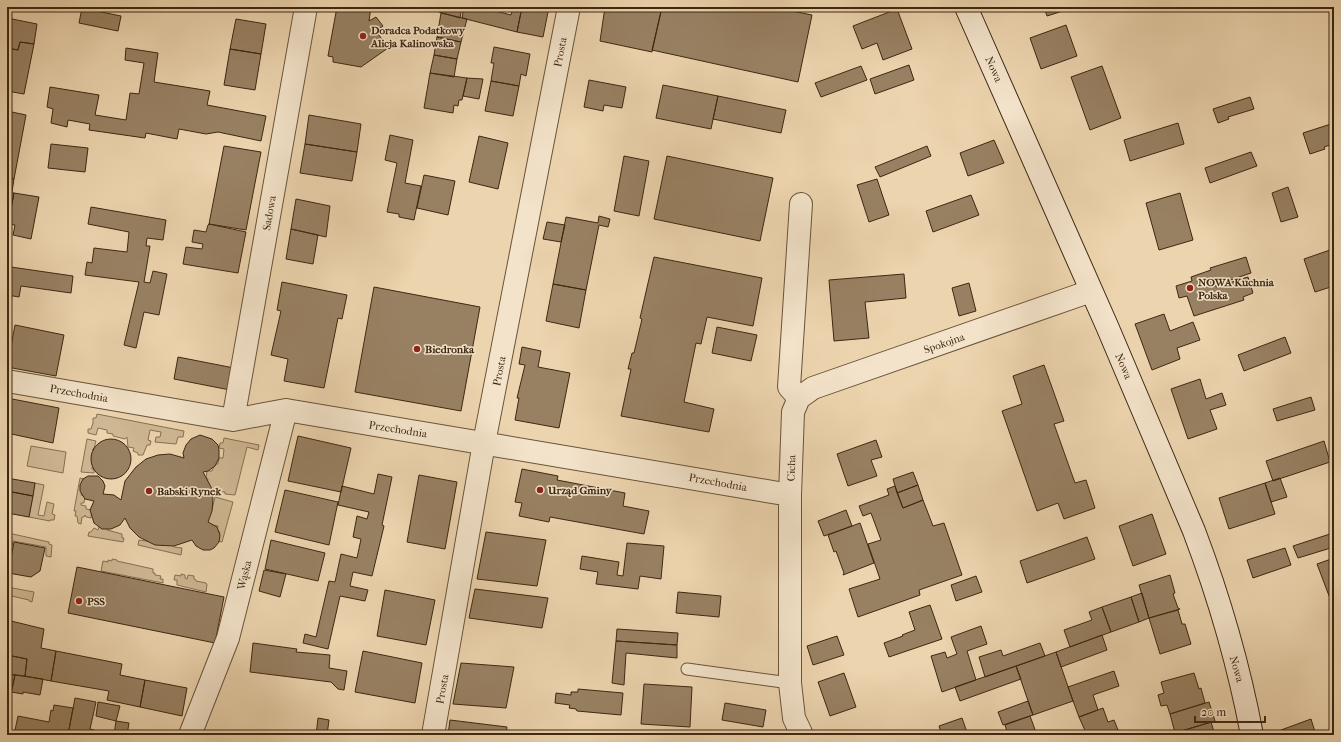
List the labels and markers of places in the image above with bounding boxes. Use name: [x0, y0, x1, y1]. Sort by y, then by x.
place label: Doradca Podatkowy Alicja Kalinowska: [370, 24, 466, 50]
marker: Doradca Podatkowy Alicja Kalinowska: [358, 31, 368, 41]
place label: NOWA Kuchnia Polska: [1198, 276, 1275, 302]
marker: NOWA Kuchnia Polska: [1185, 283, 1195, 293]
place label: Biedronka: [425, 343, 475, 356]
marker: Biedronka: [412, 344, 422, 354]
place label: Urząd Gminy: [547, 484, 613, 497]
place label: Babski Rynek: [157, 485, 221, 498]
marker: Urząd Gminy: [535, 485, 545, 495]
marker: Babski Rynek: [144, 486, 154, 496]
place label: PSS: [87, 595, 105, 608]
marker: PSS: [74, 596, 84, 606]

